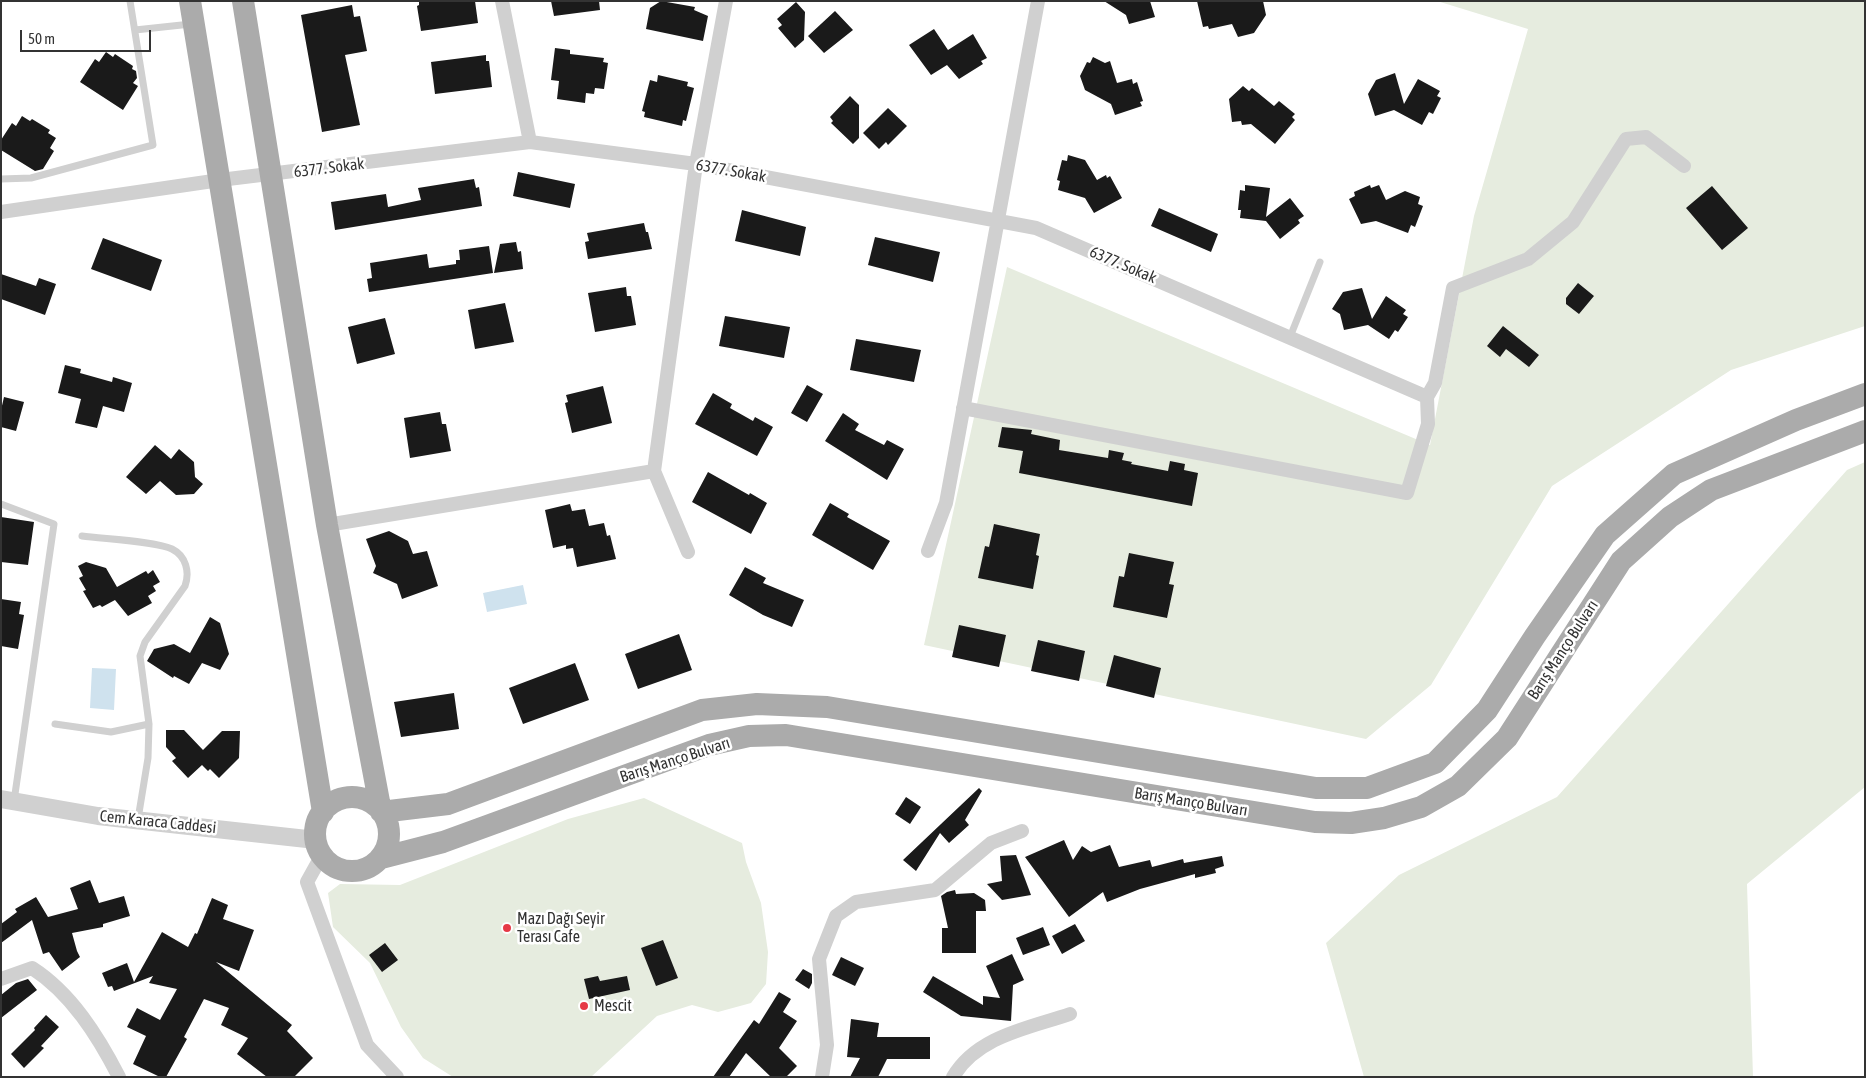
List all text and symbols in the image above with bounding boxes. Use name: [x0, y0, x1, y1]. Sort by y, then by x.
scale bar: [22, 20, 154, 52]
text: 50 m: [28, 30, 55, 47]
street label: 6377. Sokak: [293, 154, 365, 182]
street label: 6377. Sokak: [694, 155, 768, 187]
street label: 6377. Sokak: [1087, 242, 1159, 288]
street label: Barış Manço Bulvarı: [1524, 597, 1602, 703]
street label: Barış Manço Bulvarı: [618, 733, 732, 787]
street label: Barış Manço Bulvarı: [1133, 784, 1249, 820]
street label: Cem Karaca Caddesi: [99, 806, 217, 838]
place label: Mazı Dağı Seyir Terası Cafe: [517, 909, 605, 947]
marker: Mazı Dağı Seyir Terası Cafe: [501, 922, 513, 934]
place label: Mescit: [594, 996, 632, 1016]
marker: Mescit: [578, 1000, 590, 1012]

